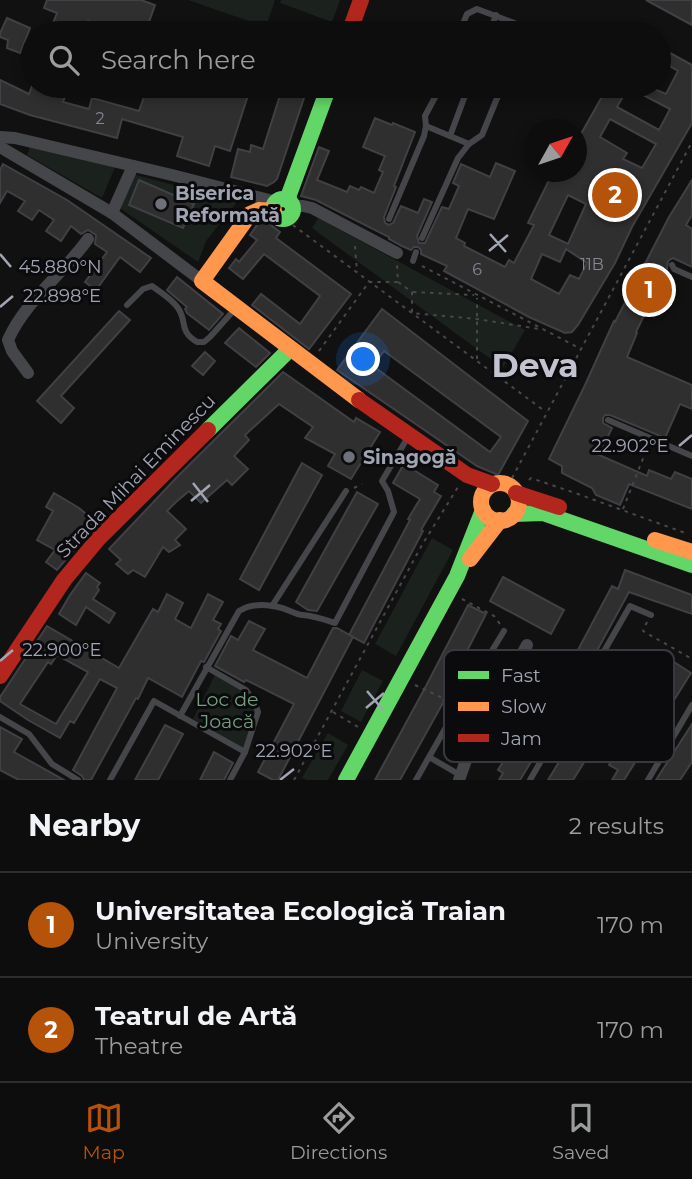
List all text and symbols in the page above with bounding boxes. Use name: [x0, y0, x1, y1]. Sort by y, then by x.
search box: [21, 21, 671, 98]
icon: search: [45, 41, 83, 79]
text: Search here: [101, 44, 256, 76]
house number: 2: [95, 109, 105, 128]
north arrow: [524, 119, 587, 182]
pin: 2: [592, 169, 638, 221]
place label: Biserica Reformată: [175, 182, 280, 227]
marker: Biserica Reformată: [153, 196, 169, 212]
house number: 11B: [580, 255, 604, 274]
text: 45.880°N: [18, 256, 102, 278]
house number: 6: [472, 260, 482, 279]
pin: 1: [626, 264, 672, 316]
text: 22.898°E: [23, 285, 101, 307]
your location: [346, 342, 380, 376]
district label: Deva: [491, 345, 579, 385]
street label: Strada Mihai Eminescu: [52, 389, 220, 563]
text: 22.902°E: [591, 435, 669, 457]
place label: Sinagogă: [363, 446, 457, 469]
marker: Sinagogă: [341, 449, 357, 465]
text: 22.900°E: [23, 639, 101, 661]
legend: [444, 650, 674, 762]
text: Fast: [501, 664, 541, 687]
park label: Loc de Joacă: [196, 688, 259, 733]
text: Slow: [501, 695, 546, 718]
text: Jam: [500, 727, 542, 750]
text: 22.902°E: [255, 740, 333, 762]
text: Nearby: [28, 807, 140, 844]
text: 2 results: [569, 812, 664, 840]
text: Universitatea Ecologică Traian: [95, 895, 506, 927]
text: 1: [46, 911, 56, 939]
text: 170 m: [597, 911, 664, 939]
text: University: [95, 927, 208, 955]
text: Teatrul de Artă: [95, 1000, 297, 1032]
text: 2: [44, 1016, 58, 1044]
text: 170 m: [597, 1016, 664, 1044]
text: Theatre: [95, 1032, 183, 1060]
tab: Map: [83, 1099, 125, 1164]
tab: Directions: [290, 1099, 387, 1164]
tab: Saved: [552, 1099, 609, 1164]

